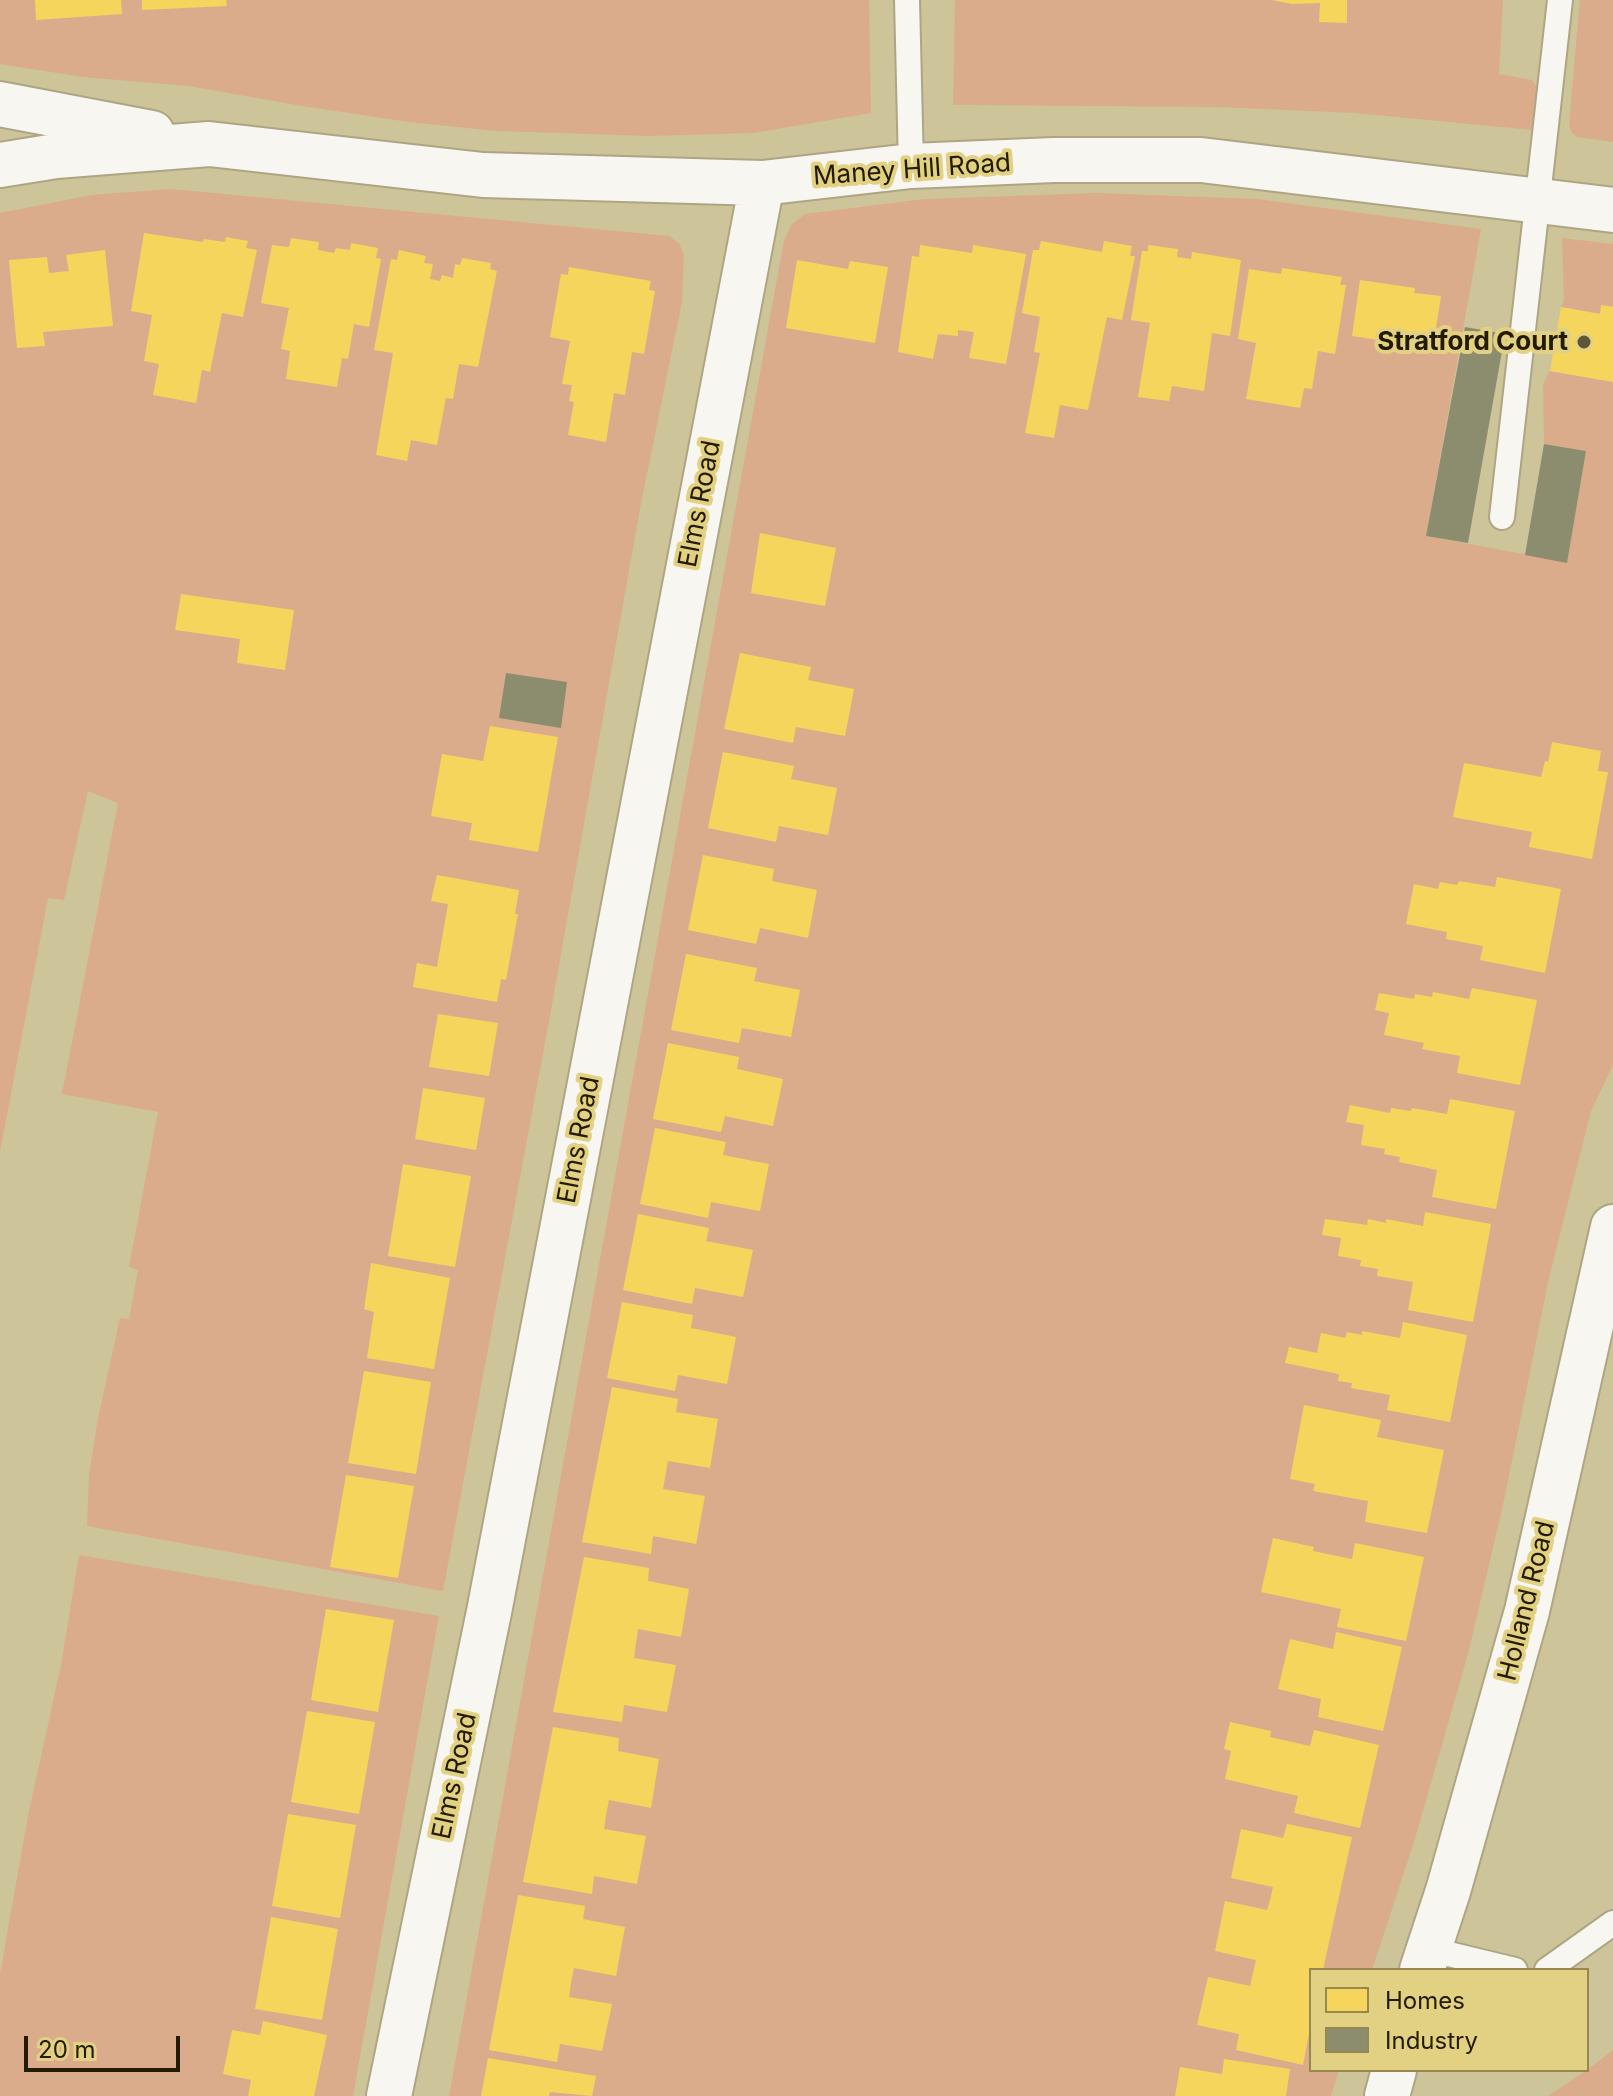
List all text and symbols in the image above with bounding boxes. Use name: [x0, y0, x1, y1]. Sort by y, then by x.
street label: Maney Hill Road: [812, 148, 1012, 192]
place label: Stratford Court: [1377, 326, 1568, 358]
marker: Stratford Court: [1575, 333, 1593, 351]
street label: Elms Road: [672, 438, 728, 570]
street label: Elms Road: [551, 1074, 607, 1206]
street label: Holland Road: [1492, 1518, 1562, 1684]
street label: Elms Road: [426, 1710, 484, 1842]
legend: [1309, 1968, 1589, 2072]
text: Homes: [1385, 1986, 1465, 2015]
scale bar: [28, 2020, 184, 2070]
text: Industry: [1385, 2026, 1478, 2055]
text: 20 m: [38, 2035, 96, 2064]

